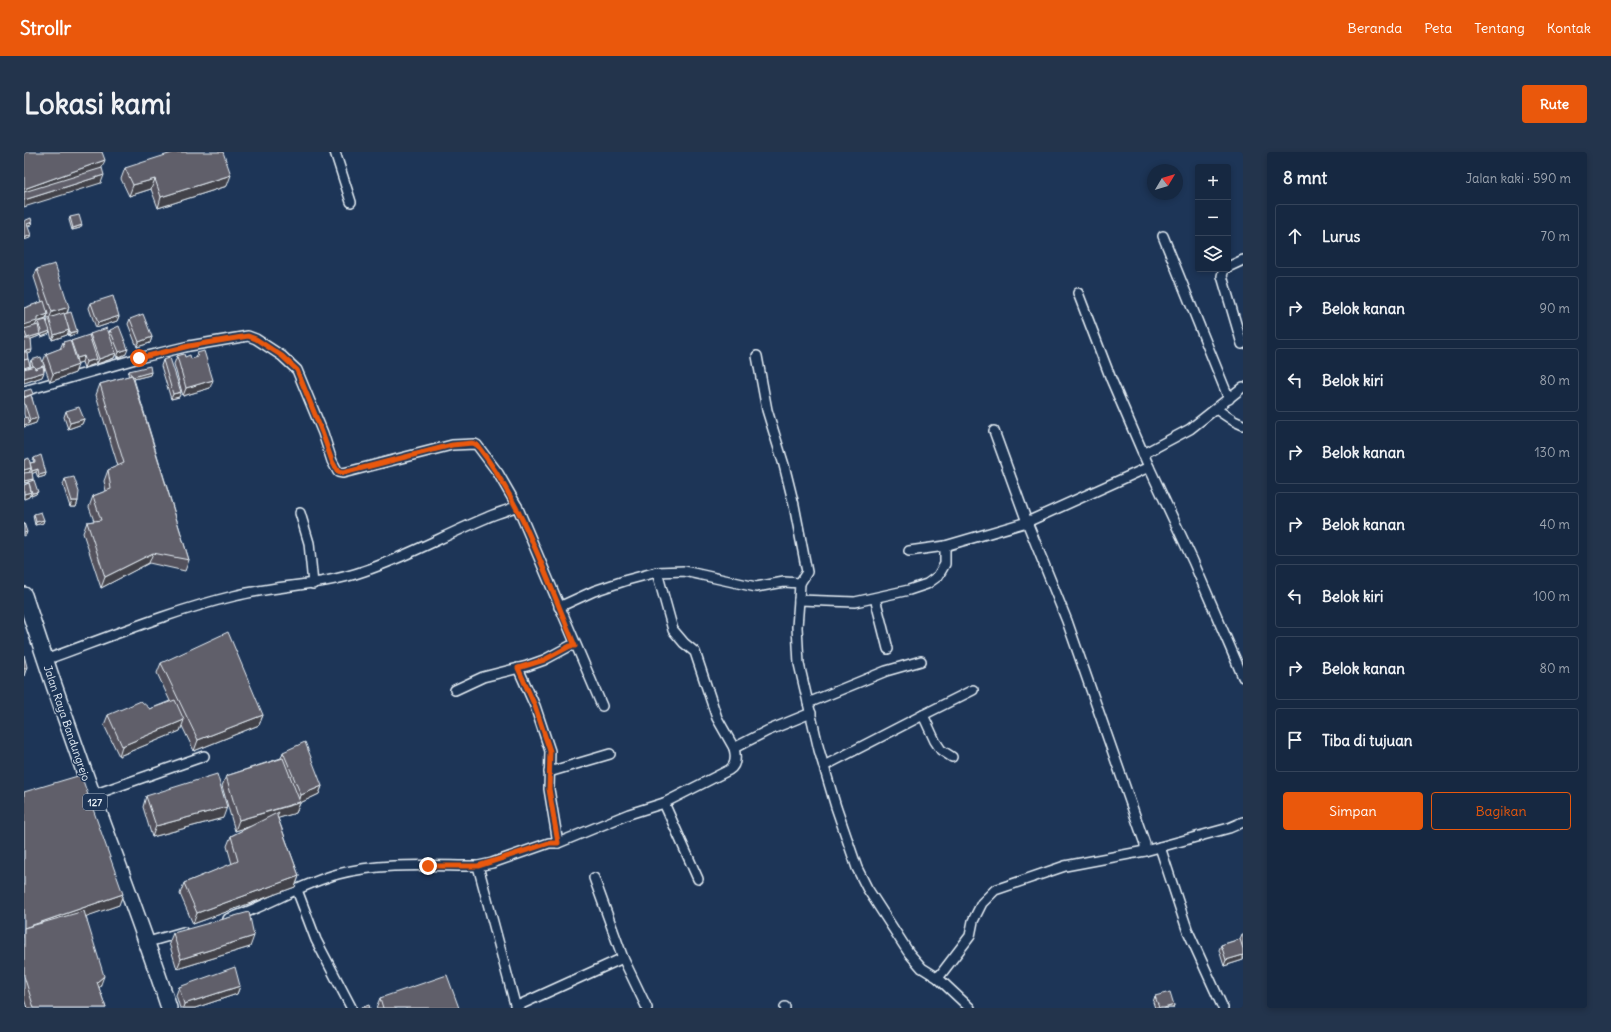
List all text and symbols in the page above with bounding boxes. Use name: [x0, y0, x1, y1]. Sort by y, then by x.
text: Strollr: [20, 16, 71, 40]
text: Beranda: [1348, 19, 1402, 37]
text: Peta: [1424, 19, 1452, 37]
text: Tentang: [1474, 19, 1525, 37]
text: Kontak: [1547, 19, 1591, 37]
button: Rute: [1522, 85, 1587, 123]
text: Lokasi kami: [24, 86, 171, 122]
north arrow: [1147, 164, 1183, 200]
map controls: [1195, 164, 1231, 272]
button: +: [1195, 164, 1231, 200]
text: 8 mnt: [1283, 167, 1327, 189]
text: Jalan kaki · 590 m: [1465, 170, 1571, 187]
button: −: [1195, 200, 1231, 236]
icon: ahead: [1284, 225, 1306, 247]
text: Lurus: [1322, 227, 1360, 246]
text: 70 m: [1541, 228, 1570, 245]
button: layers: [1195, 236, 1231, 272]
icon: right: [1284, 297, 1306, 319]
text: Belok kanan: [1322, 299, 1405, 318]
text: 90 m: [1539, 300, 1570, 317]
route start: [130, 349, 148, 367]
icon: left: [1284, 369, 1306, 391]
text: Belok kiri: [1322, 371, 1383, 390]
text: 80 m: [1539, 372, 1570, 389]
icon: right: [1284, 441, 1306, 463]
text: Belok kanan: [1322, 443, 1405, 462]
text: 130 m: [1534, 444, 1570, 461]
icon: right: [1284, 513, 1306, 535]
text: Belok kanan: [1322, 515, 1405, 534]
text: 40 m: [1539, 516, 1570, 533]
icon: left: [1284, 585, 1306, 607]
text: Belok kiri: [1322, 587, 1383, 606]
text: 100 m: [1533, 588, 1570, 605]
icon: right: [1284, 657, 1306, 679]
text: Belok kanan: [1322, 659, 1405, 678]
text: 80 m: [1539, 660, 1570, 677]
street label: Jalan Raya Bandungrejo: [41, 663, 93, 783]
icon: arrive: [1284, 729, 1306, 751]
text: Tiba di tujuan: [1322, 731, 1412, 750]
button: Simpan: [1283, 792, 1423, 830]
button: Bagikan: [1431, 792, 1571, 830]
road number: 127: [83, 794, 107, 810]
route end: [419, 857, 437, 875]

